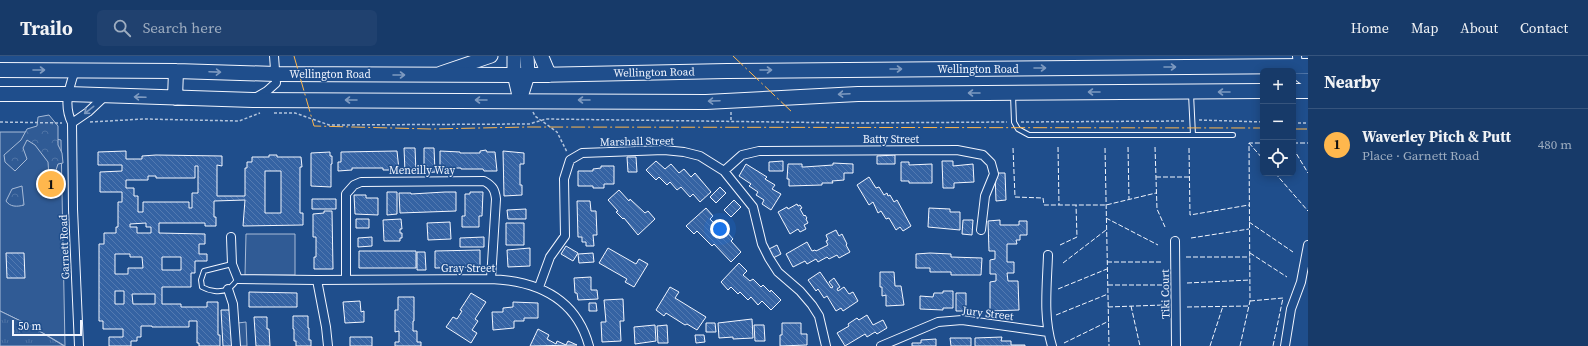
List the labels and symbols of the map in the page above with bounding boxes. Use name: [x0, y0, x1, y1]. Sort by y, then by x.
street label: Wellington Road: [937, 62, 1019, 77]
one-way arrow: [1163, 63, 1176, 71]
street label: Wellington Road: [613, 64, 696, 81]
one-way arrow: [1033, 64, 1046, 72]
one-way arrow: [889, 65, 902, 73]
one-way arrow: [32, 66, 45, 74]
one-way arrow: [759, 66, 772, 74]
street label: Wellington Road: [289, 67, 371, 82]
one-way arrow: [208, 68, 221, 76]
one-way arrow: [392, 71, 405, 78]
one-way arrow: [1088, 88, 1101, 96]
one-way arrow: [1218, 88, 1231, 96]
one-way arrow: [968, 89, 981, 97]
one-way arrow: [838, 90, 851, 98]
one-way arrow: [134, 93, 147, 100]
one-way arrow: [345, 96, 358, 104]
one-way arrow: [475, 96, 488, 104]
one-way arrow: [578, 96, 591, 104]
one-way arrow: [708, 98, 721, 105]
one-way arrow: [84, 106, 95, 114]
street label: Batty Street: [863, 132, 920, 147]
street label: Marshall Street: [600, 133, 675, 150]
street label: Meneilly Way: [389, 163, 455, 178]
pin: 1: [38, 169, 64, 199]
street label: Garnett Road: [56, 214, 73, 280]
your location: [710, 219, 730, 239]
street label: Gray Street: [441, 261, 495, 276]
street label: Tiki Court: [1158, 269, 1173, 319]
street label: Jury Street: [960, 303, 1015, 324]
scale bar: [12, 318, 82, 337]

